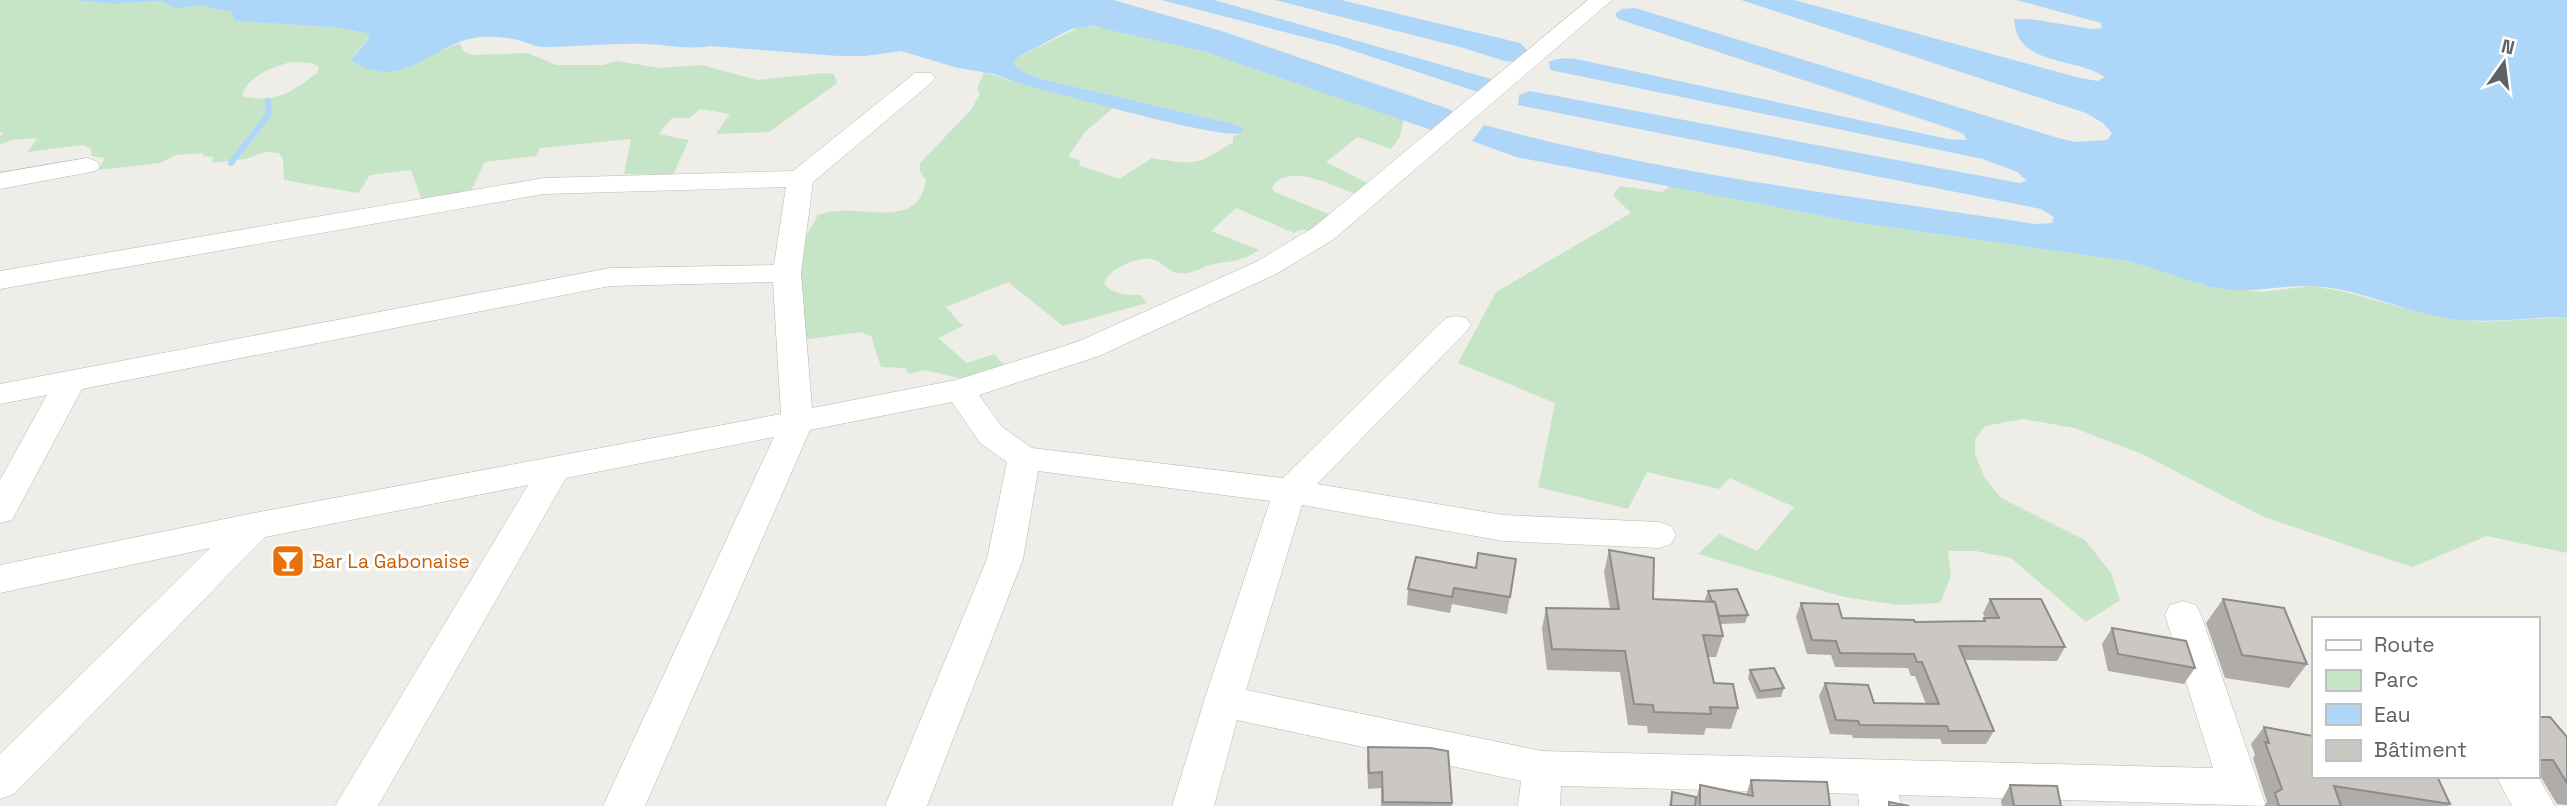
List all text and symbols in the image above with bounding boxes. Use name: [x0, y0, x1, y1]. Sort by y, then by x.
north arrow: [2469, 28, 2539, 98]
text: N: [2499, 33, 2517, 61]
bar icon: Bar La Gabonaise: [269, 542, 307, 580]
place label: Bar La Gabonaise: [312, 549, 470, 574]
legend: [2312, 617, 2539, 778]
text: Route: [2374, 631, 2435, 658]
text: Parc: [2374, 666, 2419, 693]
text: Eau: [2374, 701, 2411, 728]
text: Bâtiment: [2374, 736, 2467, 763]

